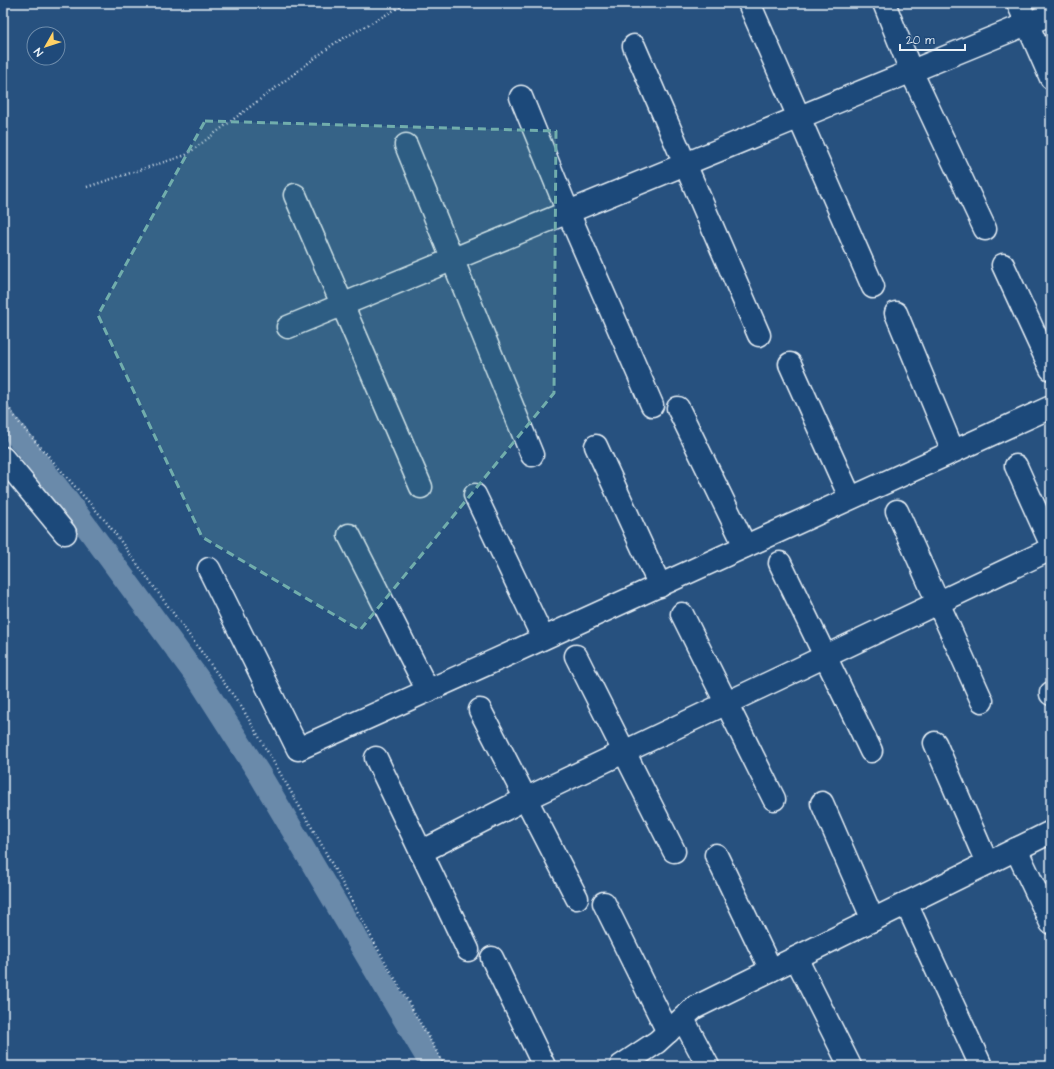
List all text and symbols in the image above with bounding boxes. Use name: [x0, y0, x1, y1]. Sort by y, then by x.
north arrow: [26, 26, 66, 66]
scale bar: [900, 26, 965, 52]
text: 20 m: [906, 32, 935, 49]
text: N: [31, 45, 47, 59]

